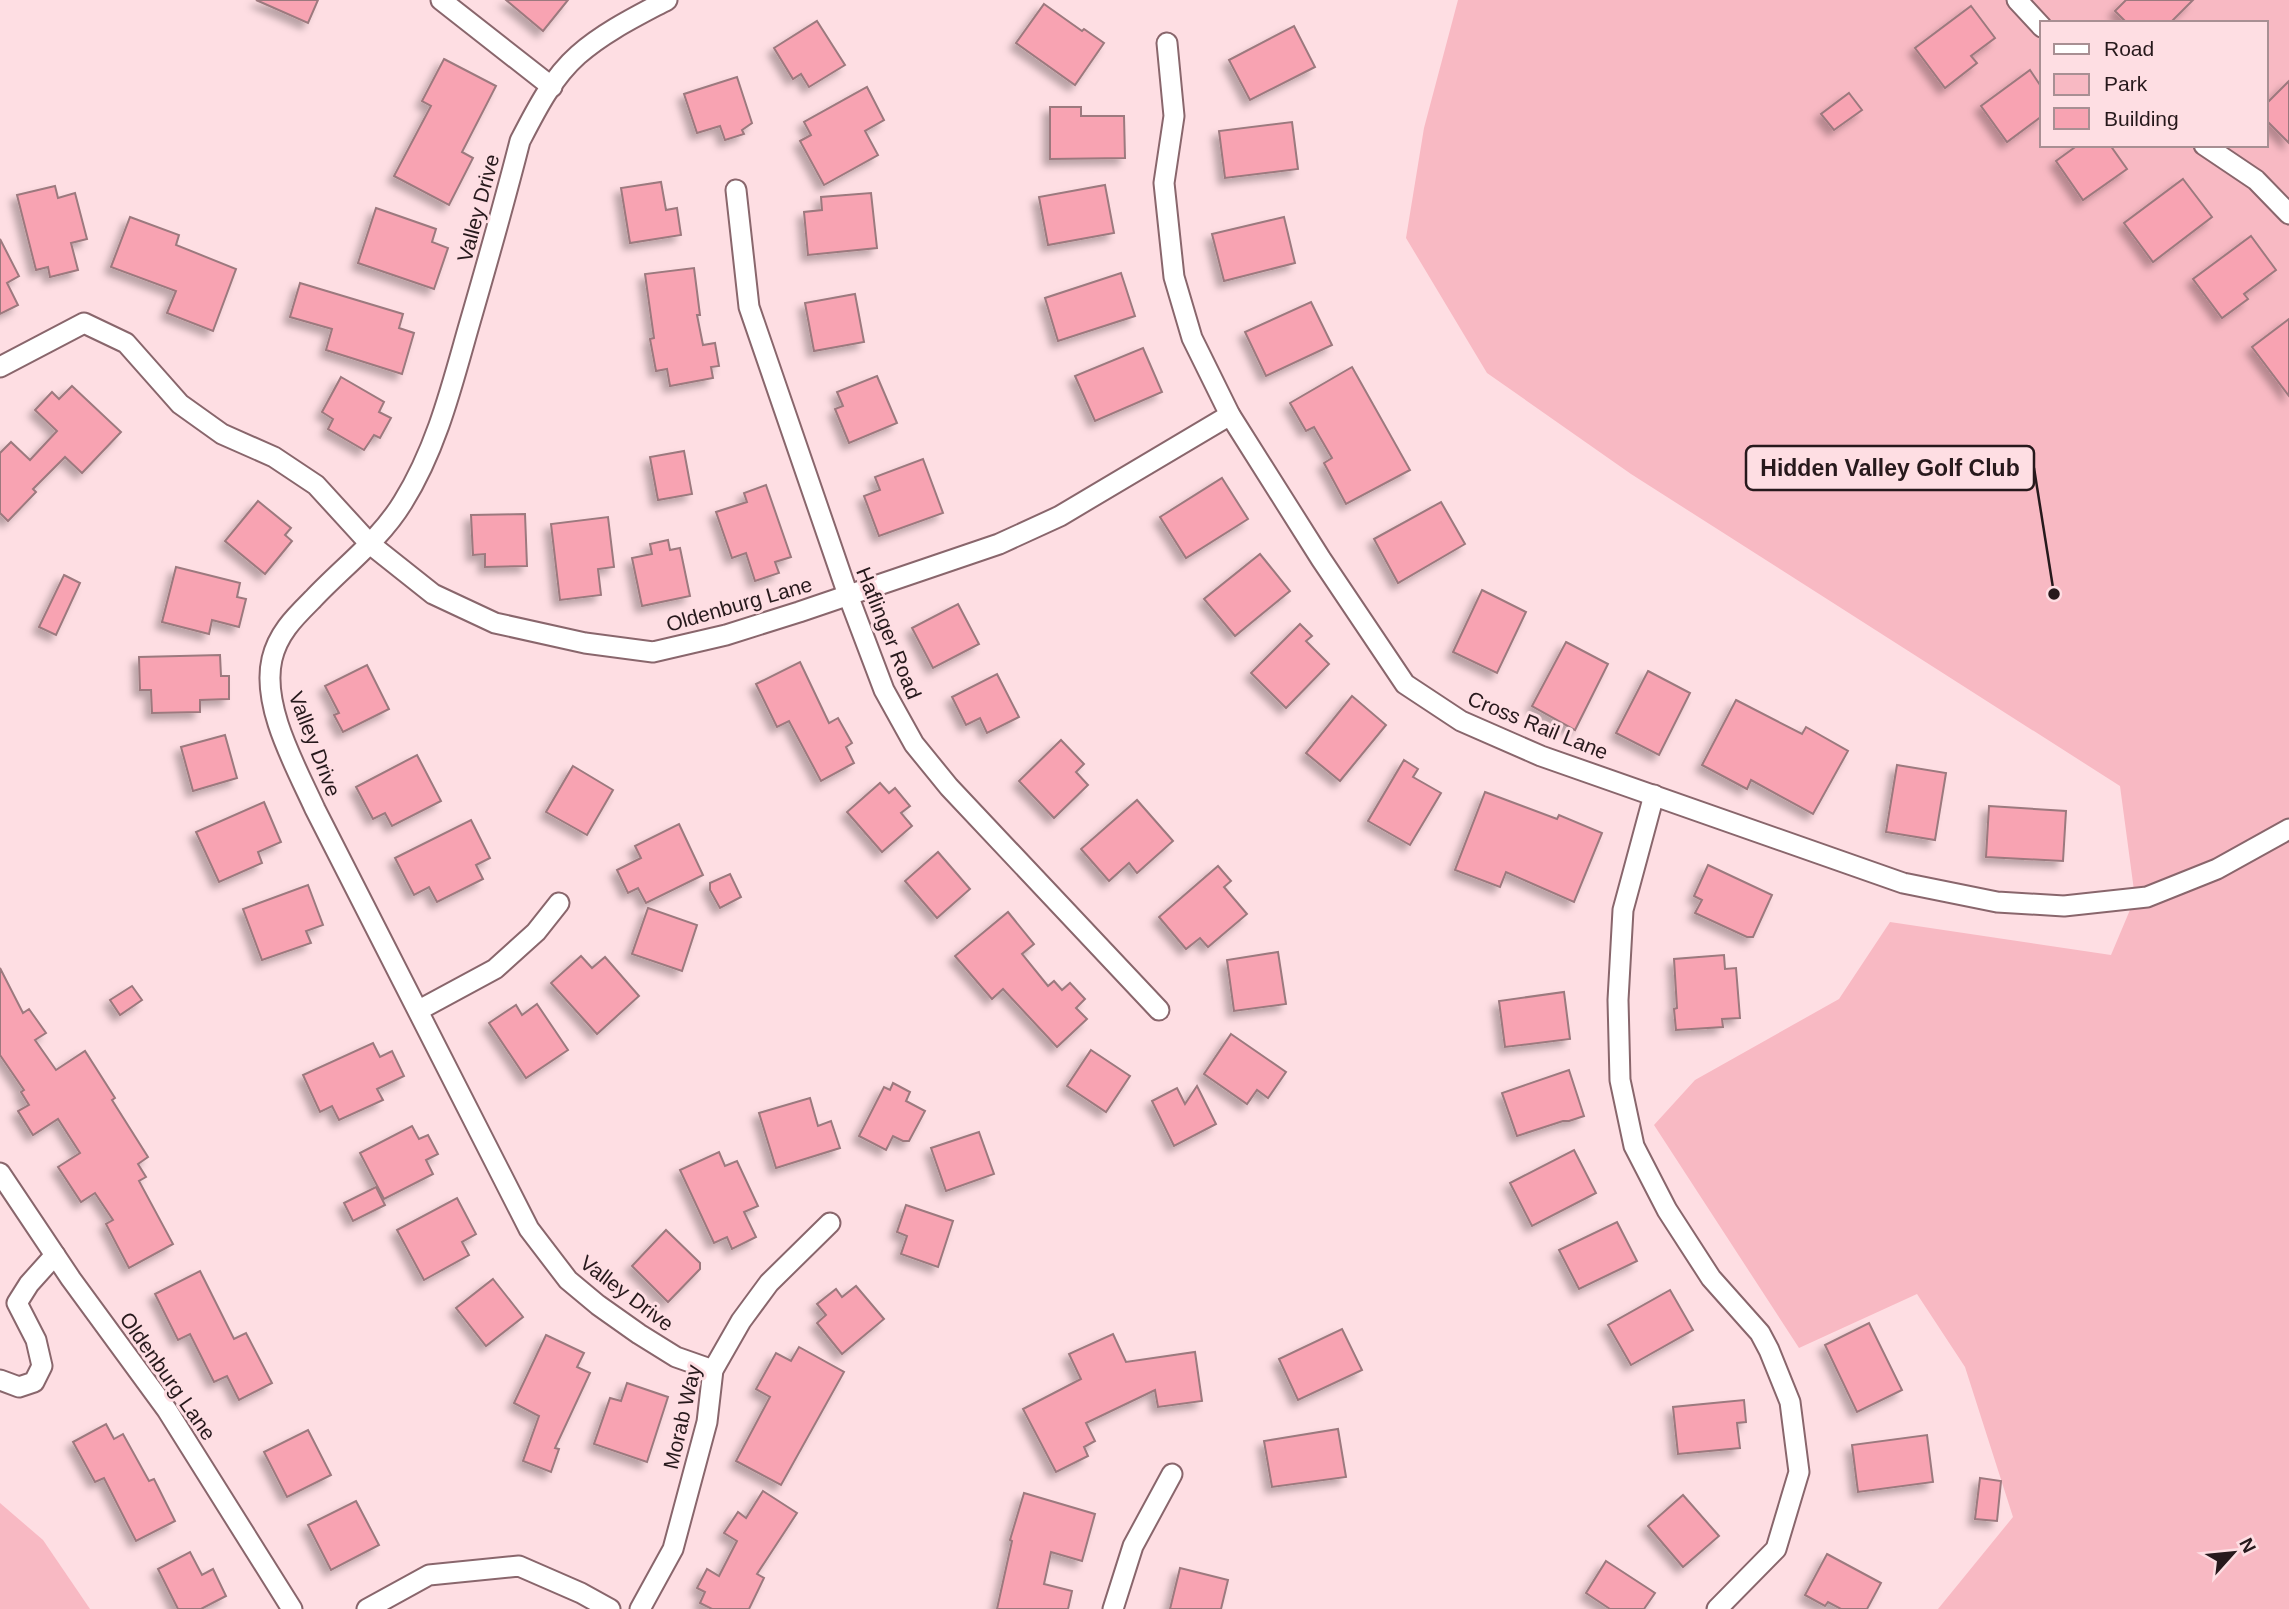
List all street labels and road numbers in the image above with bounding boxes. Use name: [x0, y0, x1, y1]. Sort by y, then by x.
street label: Valley Drive: [453, 152, 503, 264]
street label: Haflinger Road: [852, 564, 926, 702]
street label: Oldenburg Lane: [663, 572, 815, 636]
street label: Cross Rail Lane: [1464, 686, 1612, 764]
street label: Valley Drive: [284, 688, 346, 800]
street label: Valley Drive: [576, 1251, 678, 1335]
street label: Oldenburg Lane: [115, 1308, 221, 1444]
street label: Morab Way: [659, 1362, 705, 1472]

